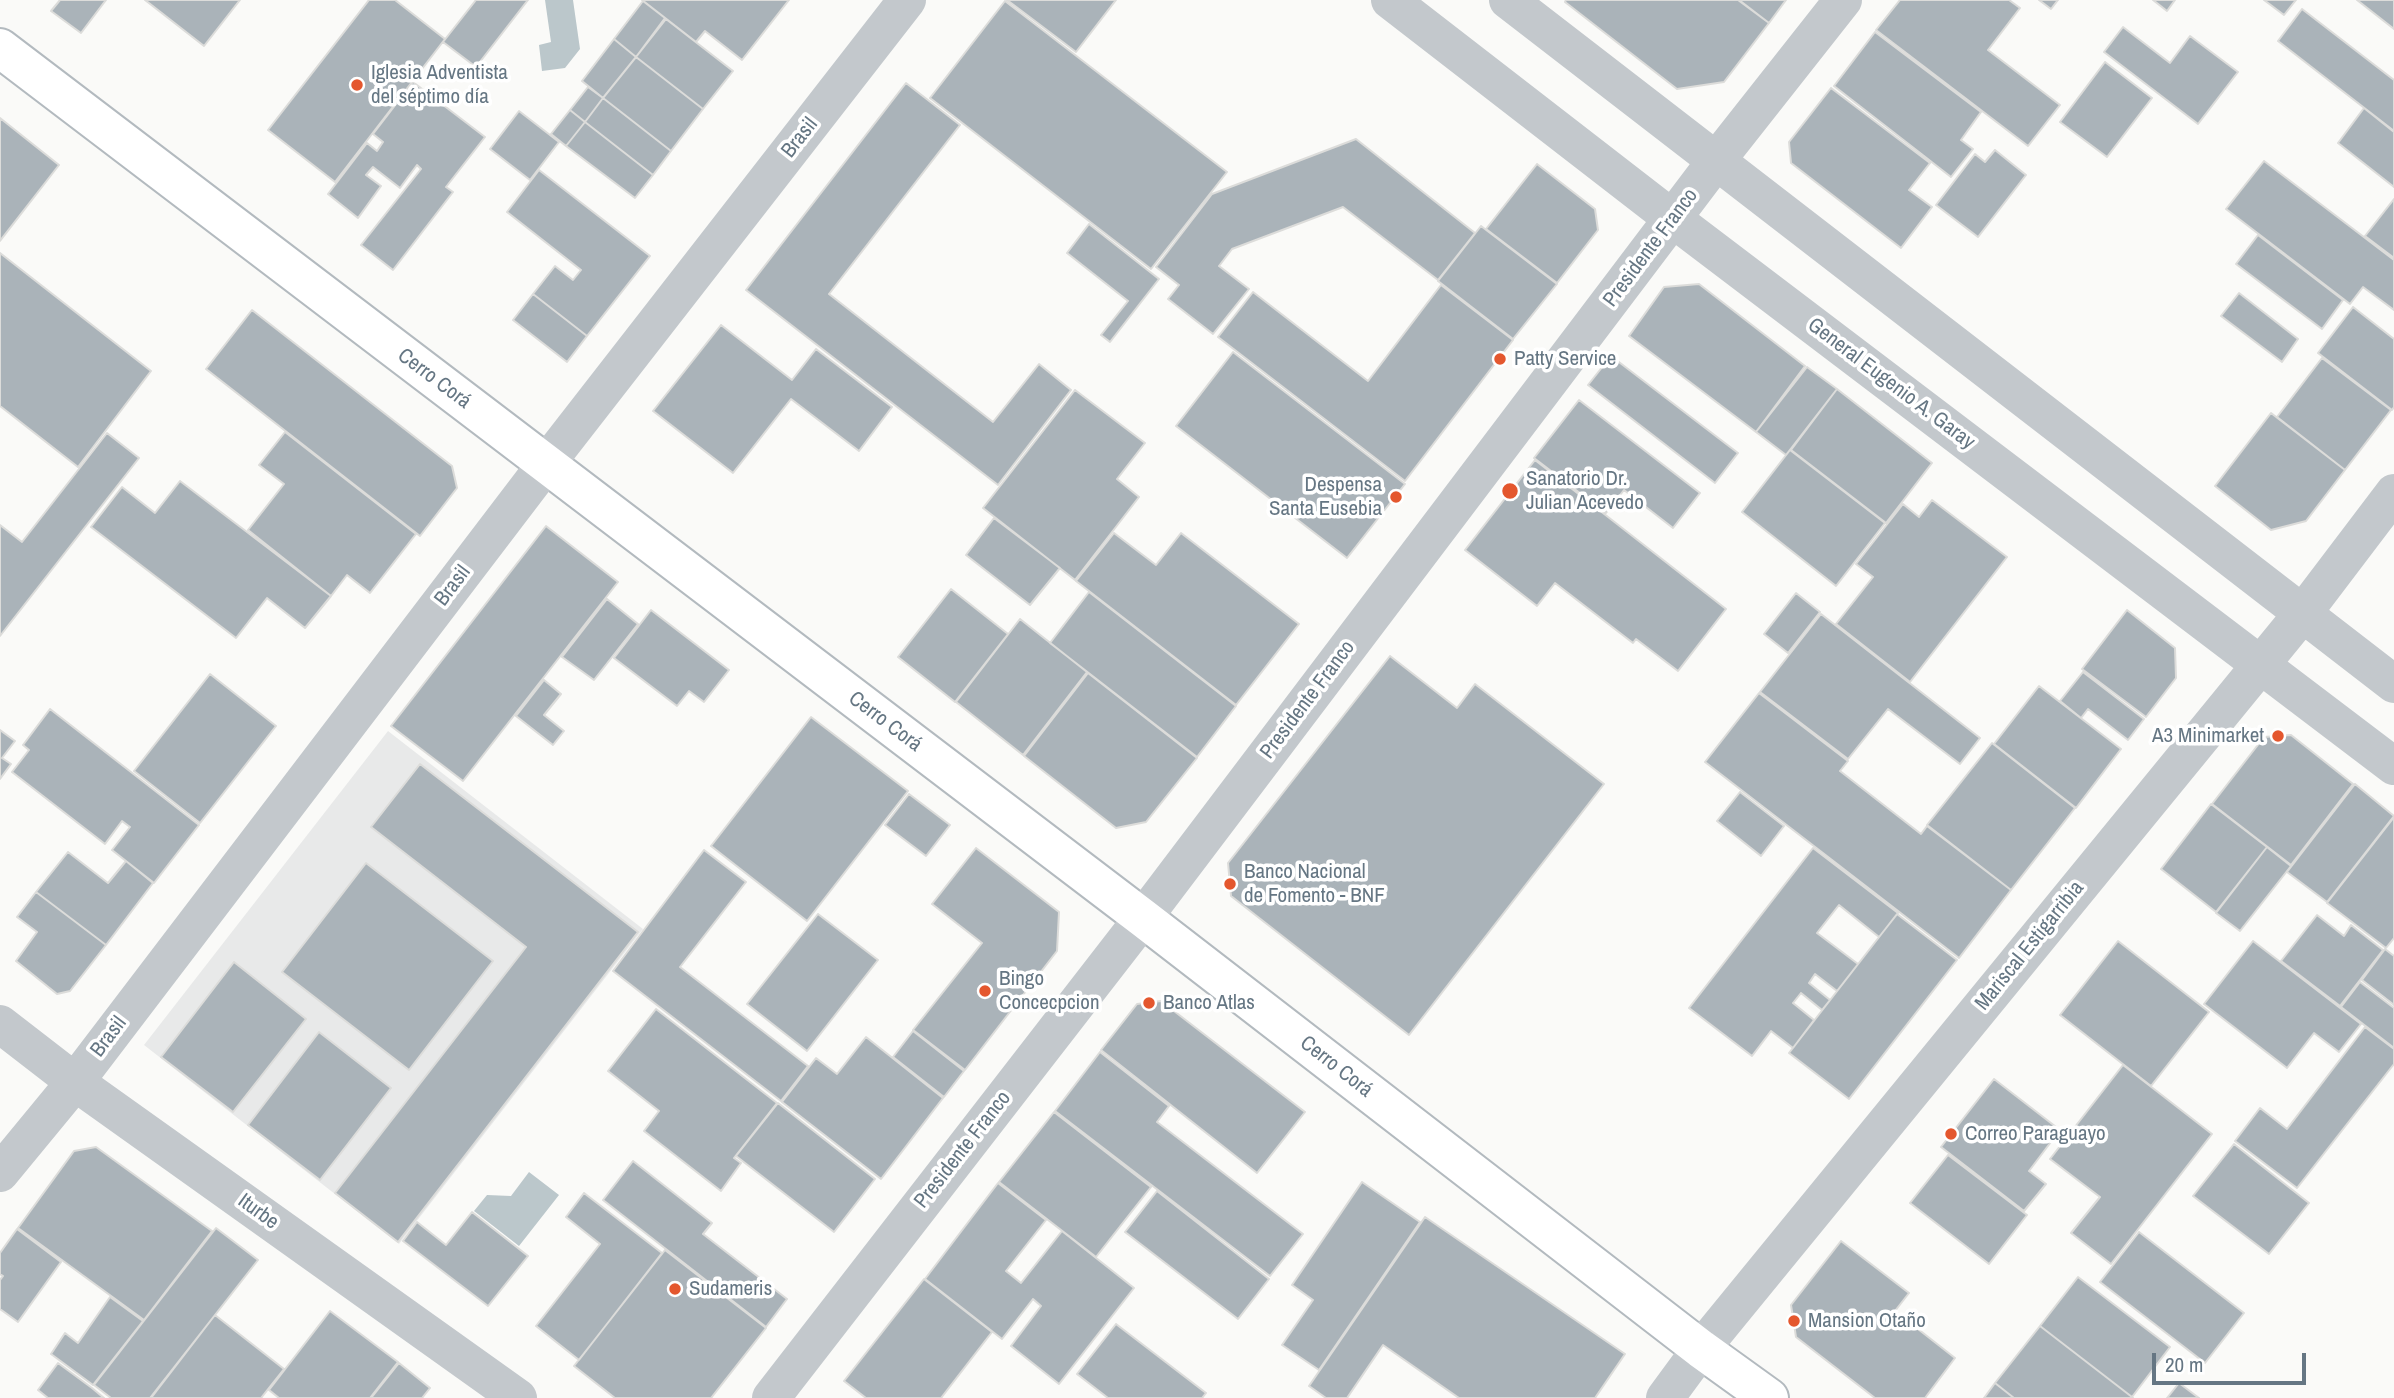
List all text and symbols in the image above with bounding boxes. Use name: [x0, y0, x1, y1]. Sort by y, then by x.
place label: Iglesia Adventista del séptimo día: [371, 60, 508, 110]
marker: Iglesia Adventista del séptimo día: [349, 77, 365, 93]
street label: Brasil: [777, 113, 823, 163]
street label: Presidente Franco: [1598, 184, 1704, 312]
street label: General Eugenio A. Garay: [1802, 313, 1980, 455]
street label: Cerro Corá: [392, 343, 476, 415]
place label: Patty Service: [1514, 346, 1616, 372]
marker: Patty Service: [1492, 351, 1508, 367]
place label: Sanatorio Dr. Julian Acevedo: [1526, 466, 1644, 516]
place label: Despensa Santa Eusebia: [1269, 472, 1382, 522]
marker: Sanatorio Dr. Julian Acevedo: [1500, 481, 1520, 501]
marker: Despensa Santa Eusebia: [1388, 489, 1404, 505]
street label: Brasil: [430, 561, 476, 611]
street label: Presidente Franco: [1255, 636, 1361, 764]
street label: Cerro Corá: [843, 686, 927, 758]
place label: A3 Minimarket: [2152, 723, 2264, 749]
marker: A3 Minimarket: [2270, 728, 2286, 744]
place label: Banco Nacional de Fomento - BNF: [1244, 859, 1385, 909]
marker: Banco Nacional de Fomento - BNF: [1222, 876, 1238, 892]
street label: Mariscal Estigarribia: [1970, 876, 2090, 1016]
place label: Bingo Concecpcion: [999, 966, 1100, 1016]
marker: Bingo Concecpcion: [977, 983, 993, 999]
place label: Banco Atlas: [1163, 990, 1255, 1016]
marker: Banco Atlas: [1141, 995, 1157, 1011]
street label: Brasil: [86, 1012, 132, 1062]
street label: Cerro Corá: [1295, 1031, 1377, 1103]
street label: Presidente Franco: [909, 1086, 1017, 1214]
place label: Correo Paraguayo: [1965, 1121, 2106, 1147]
marker: Correo Paraguayo: [1943, 1126, 1959, 1142]
street label: Iturbe: [233, 1189, 283, 1235]
place label: Sudameris: [689, 1276, 772, 1302]
marker: Sudameris: [667, 1281, 683, 1297]
place label: Mansion Otaño: [1808, 1308, 1926, 1334]
marker: Mansion Otaño: [1786, 1313, 1802, 1329]
scale bar: [2156, 1338, 2310, 1382]
text: 20 m: [2165, 1350, 2203, 1379]

